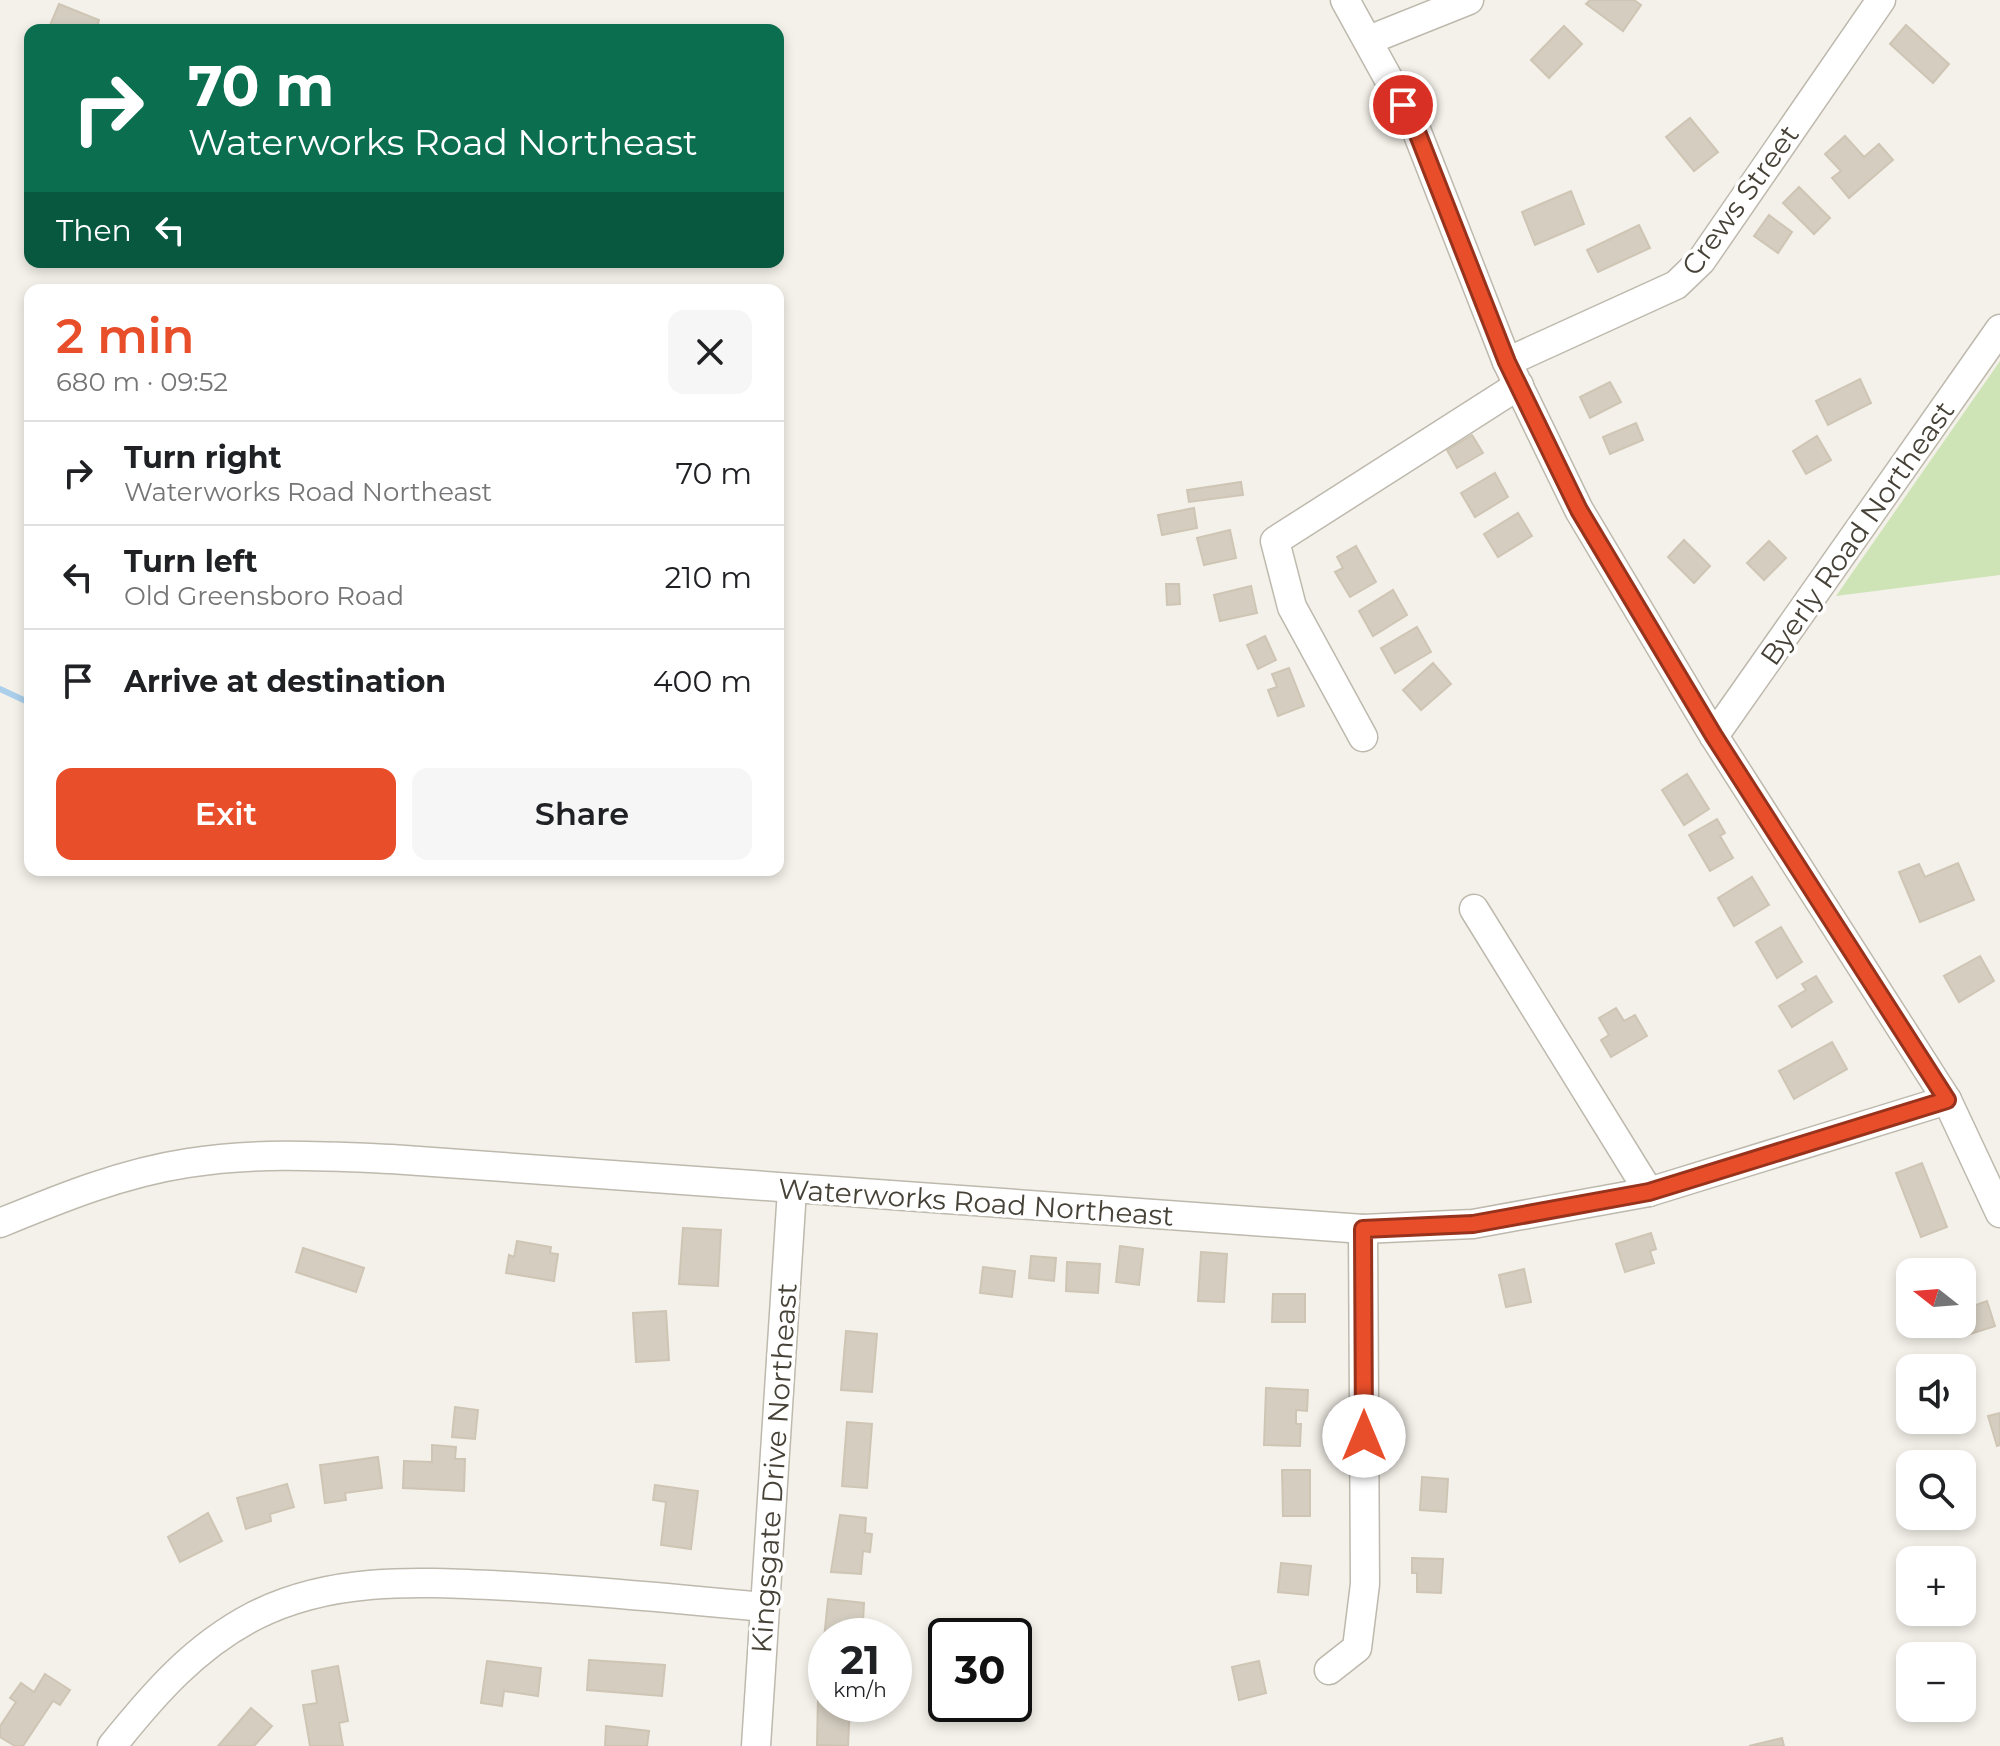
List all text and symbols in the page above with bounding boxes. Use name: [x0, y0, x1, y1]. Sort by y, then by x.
text: 70 m: [188, 52, 334, 120]
icon: right: [56, 56, 160, 160]
pin: [1369, 71, 1437, 139]
icon: arrive: [1381, 83, 1425, 127]
street label: Crews Street: [1674, 118, 1806, 282]
text: Waterworks Road Northeast: [188, 120, 698, 164]
icon: left: [148, 208, 192, 252]
text: Then: [56, 212, 132, 249]
text: 2 min: [56, 307, 194, 365]
button: close: [668, 310, 752, 394]
text: 680 m · 09:52: [56, 366, 228, 398]
street label: Byerly Road Northeast: [1753, 394, 1961, 672]
text: Turn right: [124, 439, 281, 476]
icon: right: [56, 451, 100, 495]
text: 70 m: [675, 455, 752, 492]
text: Waterworks Road Northeast: [124, 476, 492, 508]
text: Turn left: [124, 543, 257, 580]
icon: left: [56, 555, 100, 599]
text: 210 m: [665, 559, 752, 596]
text: Old Greensboro Road: [124, 580, 404, 612]
icon: arrive: [56, 659, 100, 703]
text: Arrive at destination: [124, 663, 446, 700]
text: 400 m: [653, 663, 752, 700]
button: Exit: [56, 768, 396, 860]
button: Share: [412, 768, 752, 860]
street label: Waterworks Road Northeast: [777, 1171, 1175, 1233]
north arrow: [1896, 1258, 1976, 1338]
map controls: [1896, 1258, 1976, 1722]
street label: Kingsgate Drive Northeast: [744, 1282, 804, 1654]
button: sound: [1896, 1354, 1976, 1434]
position arrow: [1322, 1394, 1406, 1478]
button: search: [1896, 1450, 1976, 1530]
button: +: [1896, 1546, 1976, 1626]
speed limit sign: 30: [928, 1618, 1032, 1722]
text: 21: [840, 1635, 880, 1684]
button: −: [1896, 1642, 1976, 1722]
text: km/h: [833, 1678, 887, 1702]

